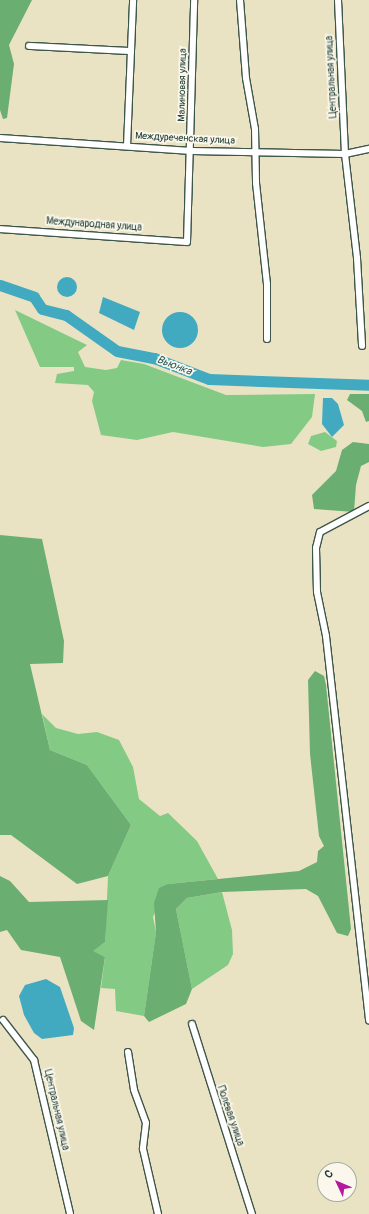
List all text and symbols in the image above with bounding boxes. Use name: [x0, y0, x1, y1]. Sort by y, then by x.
street label: Центральная улица: [324, 35, 340, 119]
street label: Малиновая улица: [176, 48, 190, 122]
street label: Междуреченская улица: [135, 130, 235, 148]
street label: Международная улица: [46, 216, 142, 234]
water label: Вьюнка: [155, 353, 193, 379]
street label: Центральная улица: [41, 1068, 71, 1152]
street label: Полевая улица: [214, 1084, 246, 1148]
north arrow: [317, 1162, 357, 1202]
text: С: [322, 1167, 336, 1181]

